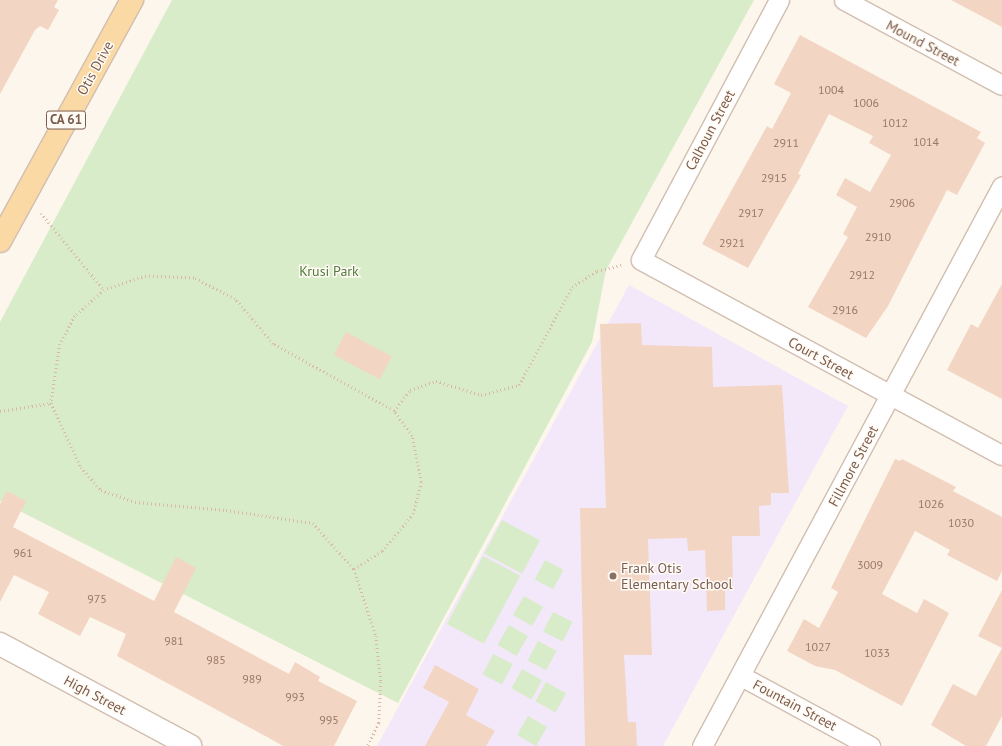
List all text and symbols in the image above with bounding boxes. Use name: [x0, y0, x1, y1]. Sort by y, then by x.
street label: Mound Street: [883, 17, 963, 69]
street label: Otis Drive: [73, 38, 117, 98]
house number: 1004: [818, 83, 844, 97]
street label: Calhoun Street: [682, 87, 738, 173]
house number: 1006: [853, 96, 879, 110]
road number: CA 61: [45, 109, 87, 131]
house number: 1012: [882, 116, 908, 130]
house number: 1014: [913, 135, 939, 149]
house number: 2911: [773, 136, 799, 150]
house number: 2915: [761, 171, 787, 185]
house number: 2906: [889, 196, 915, 210]
house number: 2917: [738, 206, 764, 220]
house number: 2910: [865, 230, 891, 244]
house number: 2921: [719, 236, 745, 250]
park label: Krusi Park: [299, 263, 359, 279]
house number: 2912: [849, 268, 875, 282]
house number: 2916: [832, 303, 858, 317]
street label: Court Street: [785, 333, 857, 383]
street label: Fillmore Street: [825, 423, 881, 509]
house number: 1026: [918, 497, 944, 511]
house number: 1030: [948, 516, 974, 530]
house number: 961: [13, 546, 33, 560]
house number: 3009: [857, 558, 883, 572]
place label: Frank Otis Elementary School: [621, 560, 733, 592]
marker: Frank Otis Elementary School: [608, 571, 618, 581]
house number: 975: [87, 592, 107, 606]
house number: 981: [164, 634, 184, 648]
house number: 1027: [805, 640, 831, 654]
house number: 1033: [864, 646, 890, 660]
house number: 985: [206, 653, 226, 667]
street label: High Street: [61, 672, 129, 718]
house number: 989: [242, 672, 262, 686]
street label: Fountain Street: [750, 676, 840, 734]
house number: 993: [285, 690, 305, 704]
house number: 995: [319, 713, 339, 727]

